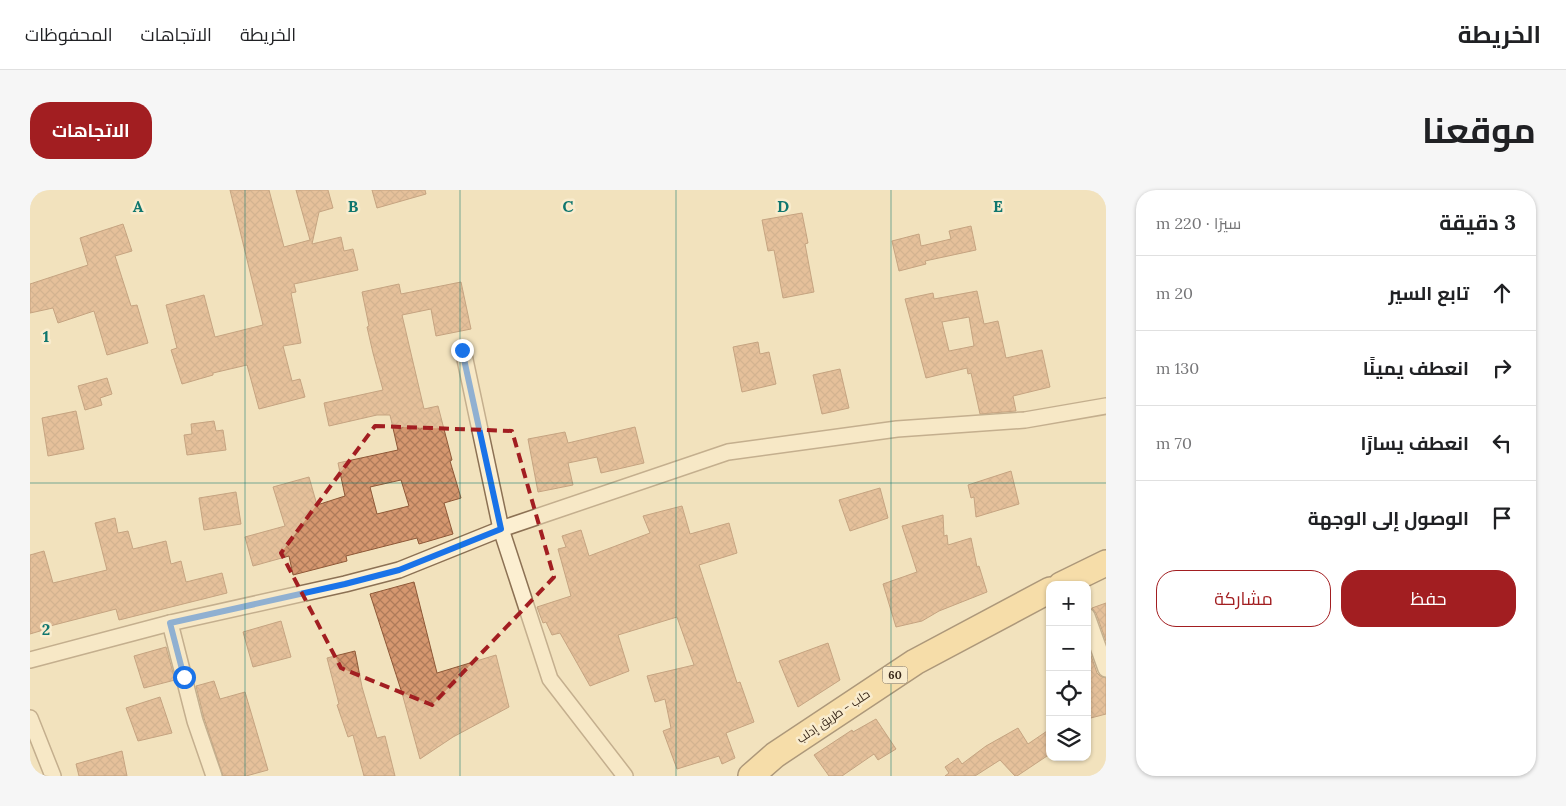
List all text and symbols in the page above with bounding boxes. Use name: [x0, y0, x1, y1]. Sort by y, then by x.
text: الخريطة: [1458, 19, 1541, 50]
text: المحفوظات: [25, 23, 113, 46]
text: الاتجاهات: [141, 23, 212, 46]
text: الخريطة: [240, 23, 296, 46]
button: الاتجاهات: [30, 102, 152, 159]
text: موقعنا: [1422, 108, 1536, 153]
text: A: [133, 196, 144, 216]
text: B: [348, 196, 359, 216]
text: C: [562, 196, 574, 216]
text: D: [777, 196, 789, 216]
text: E: [993, 196, 1003, 216]
text: 3 دقيقة: [1439, 209, 1516, 236]
text: سيرًا · 220 m: [1156, 213, 1241, 233]
icon: ahead: [1488, 279, 1516, 307]
text: تابع السير: [1388, 281, 1469, 305]
text: 20 m: [1156, 283, 1193, 303]
text: 1: [43, 326, 49, 346]
route end: [451, 339, 474, 362]
icon: right: [1488, 354, 1516, 382]
text: انعطف يمينًا: [1363, 356, 1469, 380]
text: 130 m: [1156, 358, 1199, 378]
icon: left: [1488, 429, 1516, 457]
text: انعطف يسارًا: [1360, 431, 1469, 455]
text: 70 m: [1156, 433, 1192, 453]
icon: arrive: [1488, 504, 1516, 532]
text: الوصول إلى الوجهة: [1308, 506, 1469, 530]
button: مشاركة: [1156, 570, 1331, 627]
button: حفظ: [1341, 570, 1516, 627]
map controls: [1046, 581, 1091, 761]
button: +: [1046, 581, 1091, 626]
text: 2: [42, 619, 50, 639]
button: −: [1046, 626, 1091, 671]
route start: [173, 666, 196, 689]
road number: 60: [882, 666, 908, 684]
button: locate: [1046, 671, 1091, 716]
street label: حلب - طريق إدلب: [794, 686, 872, 746]
button: layers: [1046, 716, 1091, 761]

